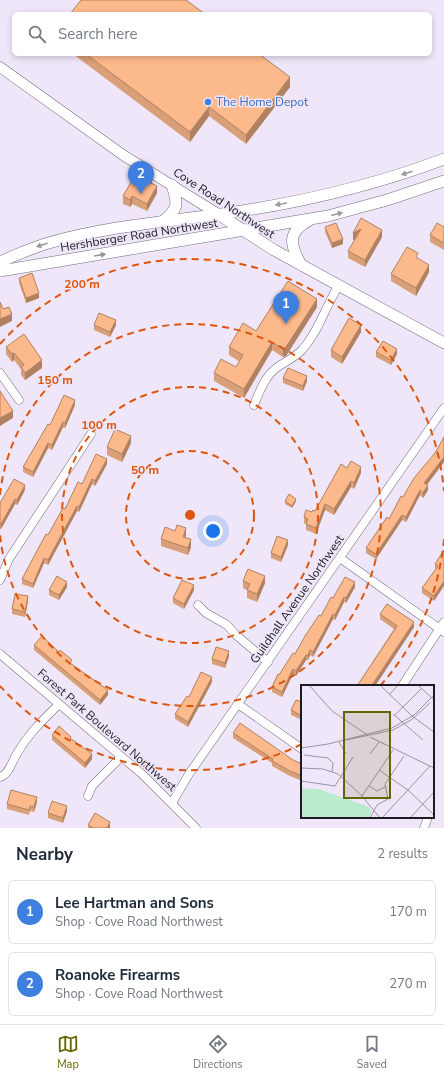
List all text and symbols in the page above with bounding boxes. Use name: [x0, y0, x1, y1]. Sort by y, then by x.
search box: [12, 12, 432, 56]
icon: search: [26, 23, 48, 45]
text: Search here: [58, 24, 138, 44]
place label: The Home Depot: [216, 94, 309, 110]
marker: The Home Depot: [203, 97, 213, 107]
pin: 2: [128, 161, 154, 194]
street label: Cove Road Northwest: [170, 164, 279, 242]
one-way arrow: [401, 170, 413, 176]
one-way arrow: [275, 201, 287, 207]
one-way arrow: [331, 210, 343, 216]
street label: Hershberger Road Northwest: [59, 215, 220, 255]
one-way arrow: [35, 243, 47, 249]
one-way arrow: [94, 252, 106, 258]
text: 200 m: [64, 276, 100, 292]
pin: 1: [273, 291, 299, 324]
text: 150 m: [37, 372, 73, 388]
text: 100 m: [81, 417, 117, 433]
text: 50 m: [131, 462, 159, 478]
centre of rings: [183, 508, 197, 522]
your location: [203, 521, 223, 541]
street label: Guildhall Avenue Northwest: [246, 531, 348, 666]
street label: Forest Park Boulevard Northwest: [34, 665, 180, 795]
inset map: [301, 685, 434, 818]
text: Nearby: [16, 843, 73, 866]
text: 2 results: [377, 845, 428, 863]
text: Lee Hartman and Sons: [55, 893, 214, 913]
text: 1: [26, 903, 34, 921]
text: 170 m: [389, 903, 427, 921]
text: Shop · Cove Road Northwest: [55, 913, 223, 931]
text: Roanoke Firearms: [55, 965, 180, 985]
text: 2: [26, 975, 34, 993]
text: 270 m: [389, 975, 427, 993]
text: Shop · Cove Road Northwest: [55, 985, 223, 1003]
tab: Map: [57, 1033, 79, 1072]
tab: Directions: [193, 1033, 243, 1072]
tab: Saved: [357, 1033, 387, 1072]

